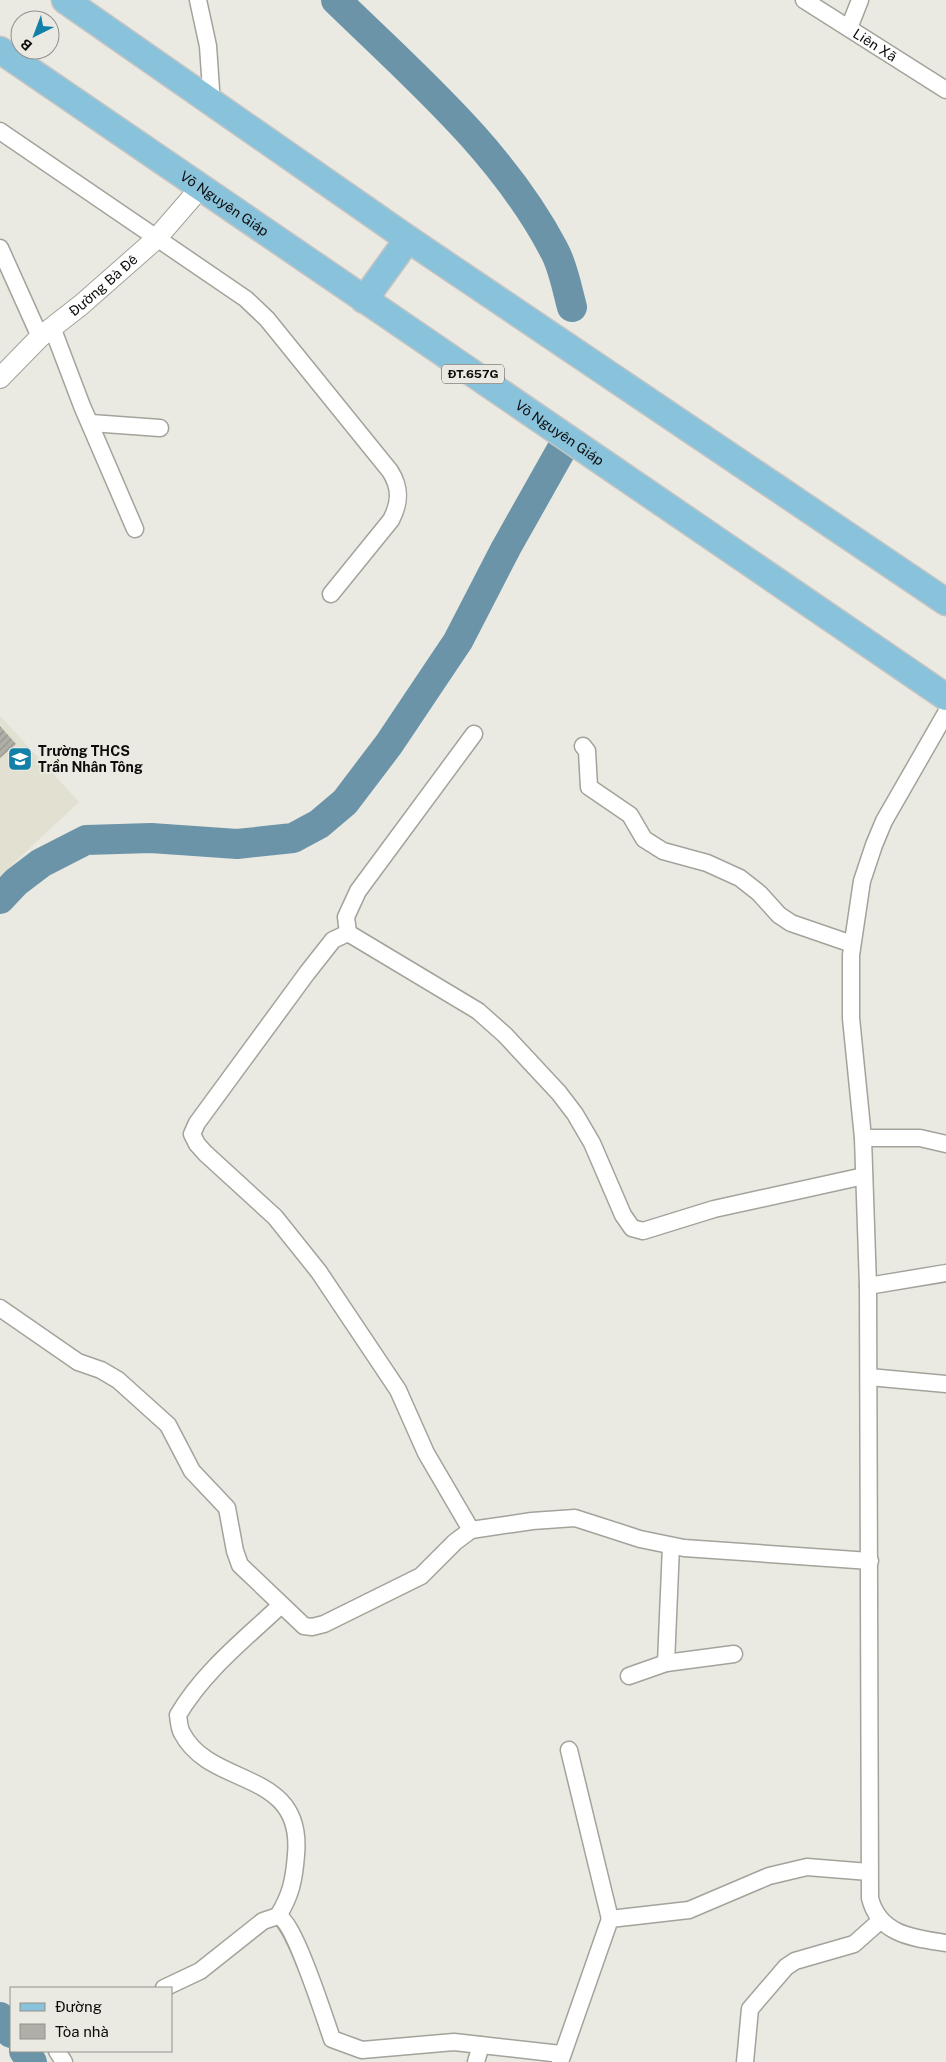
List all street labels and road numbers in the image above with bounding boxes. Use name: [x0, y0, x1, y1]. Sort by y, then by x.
street label: Liên Xã: [850, 25, 900, 65]
street label: Võ Nguyên Giáp: [177, 168, 272, 239]
street label: Đường Bà Đê: [66, 251, 141, 319]
road number: ĐT.657G: [442, 364, 504, 384]
street label: Võ Nguyên Giáp: [512, 397, 607, 469]

